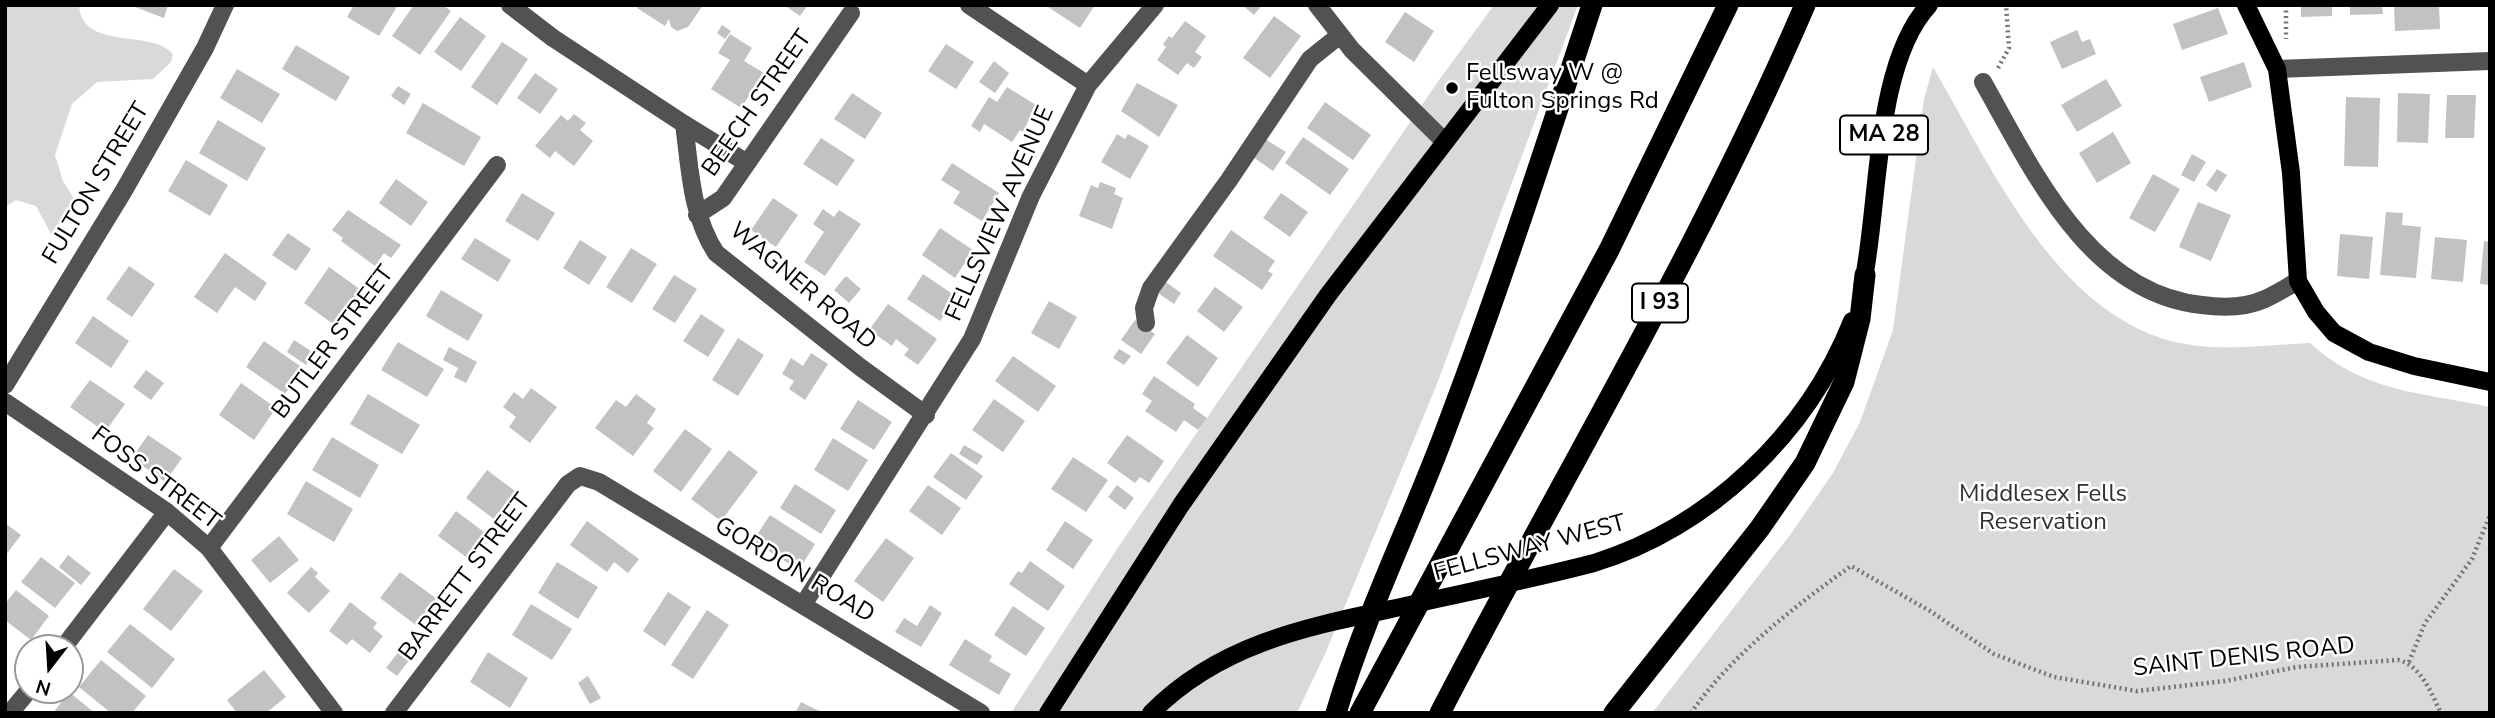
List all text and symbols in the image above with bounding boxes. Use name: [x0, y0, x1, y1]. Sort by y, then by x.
street label: BEECH STREET: [697, 25, 819, 183]
place label: Fellsway W @ Fulton Springs Rd: [1466, 60, 1659, 116]
marker: Fellsway W @ Fulton Springs Rd: [1444, 80, 1460, 96]
street label: FULTON STREET: [37, 98, 157, 270]
street label: FELLSVIEW AVENUE: [941, 102, 1061, 326]
road number: MA 28: [1840, 116, 1928, 154]
street label: WAGNER ROAD: [723, 217, 881, 357]
street label: BUTLER STREET: [267, 261, 401, 425]
road number: I 93: [1632, 284, 1688, 322]
street label: FOSS STREET: [85, 421, 225, 537]
park label: Middlesex Fells Reservation: [1959, 481, 2127, 537]
street label: BARRETT STREET: [394, 489, 538, 667]
street label: FELLSWAY WEST: [1431, 509, 1629, 589]
street label: GORDON ROAD: [709, 512, 879, 630]
street label: SAINT DENIS ROAD: [2132, 632, 2356, 684]
north arrow: [14, 634, 84, 704]
text: N: [33, 673, 54, 702]

